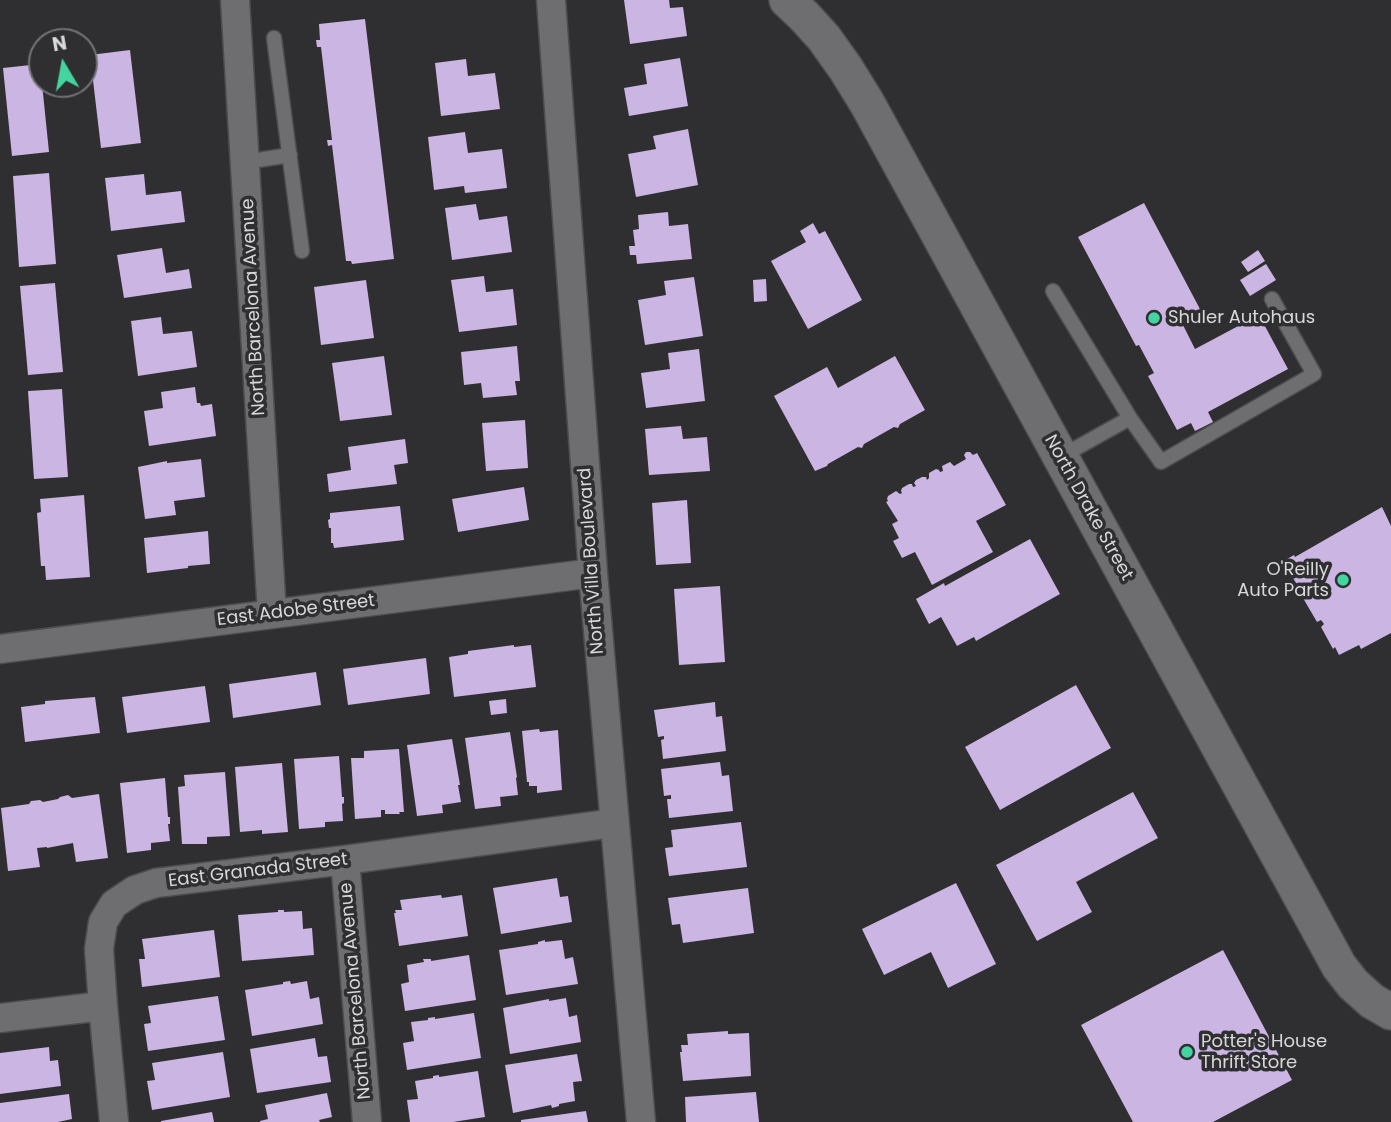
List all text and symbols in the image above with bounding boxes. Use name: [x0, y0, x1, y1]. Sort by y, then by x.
north arrow: [28, 28, 98, 98]
text: N: [50, 29, 69, 58]
street label: North Barcelona Avenue: [238, 198, 270, 416]
place label: Shuler Autohaus: [1168, 307, 1315, 329]
marker: Shuler Autohaus: [1146, 310, 1162, 326]
street label: North Drake Street: [1039, 431, 1137, 585]
street label: North Villa Boulevard: [575, 467, 609, 655]
place label: O'Reilly Auto Parts: [1237, 559, 1329, 602]
marker: O'Reilly Auto Parts: [1335, 572, 1351, 588]
street label: East Adobe Street: [216, 591, 376, 631]
street label: East Granada Street: [167, 849, 349, 893]
street label: North Barcelona Avenue: [336, 882, 376, 1100]
place label: Potter's House Thrift Store: [1201, 1031, 1327, 1074]
marker: Potter's House Thrift Store: [1179, 1044, 1195, 1060]

